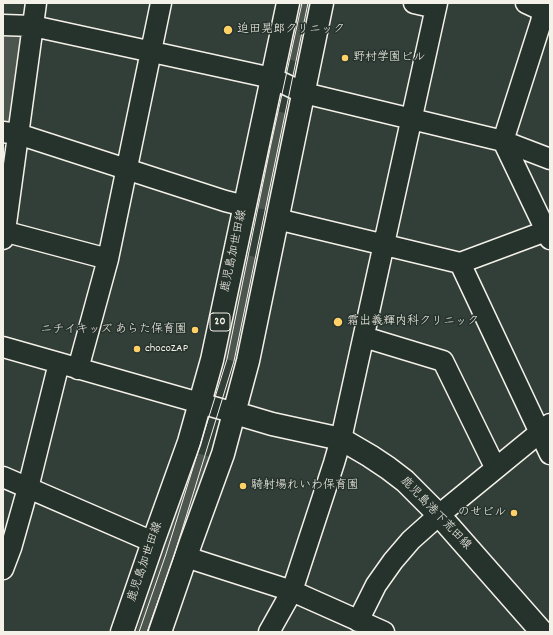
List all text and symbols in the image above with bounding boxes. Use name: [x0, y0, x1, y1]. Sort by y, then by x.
place label: 迫田晃郎クリニック: [237, 23, 345, 37]
marker: 迫田晃郎クリニック: [222, 24, 234, 36]
place label: 野村学園ビル: [353, 51, 425, 65]
marker: 野村学園ビル: [340, 53, 350, 63]
street label: 鹿児島加世田線: [219, 208, 251, 294]
road number: 20: [210, 313, 230, 331]
place label: 霜出義輝内科クリニック: [347, 315, 479, 329]
marker: 霜出義輝内科クリニック: [332, 316, 344, 328]
place label: ニチイキッズ あらた保育園: [40, 323, 187, 337]
marker: ニチイキッズ あらた保育園: [190, 325, 200, 335]
place label: chocoZAP: [145, 342, 188, 356]
marker: chocoZAP: [132, 344, 142, 354]
street label: 鹿児島港下荒田線: [396, 474, 474, 554]
place label: 騎射場れいわ保育園: [251, 479, 359, 493]
marker: 騎射場れいわ保育園: [238, 481, 248, 491]
place label: のせビル: [458, 506, 506, 520]
marker: のせビル: [509, 508, 519, 518]
street label: 鹿児島加世田線: [126, 520, 166, 604]

